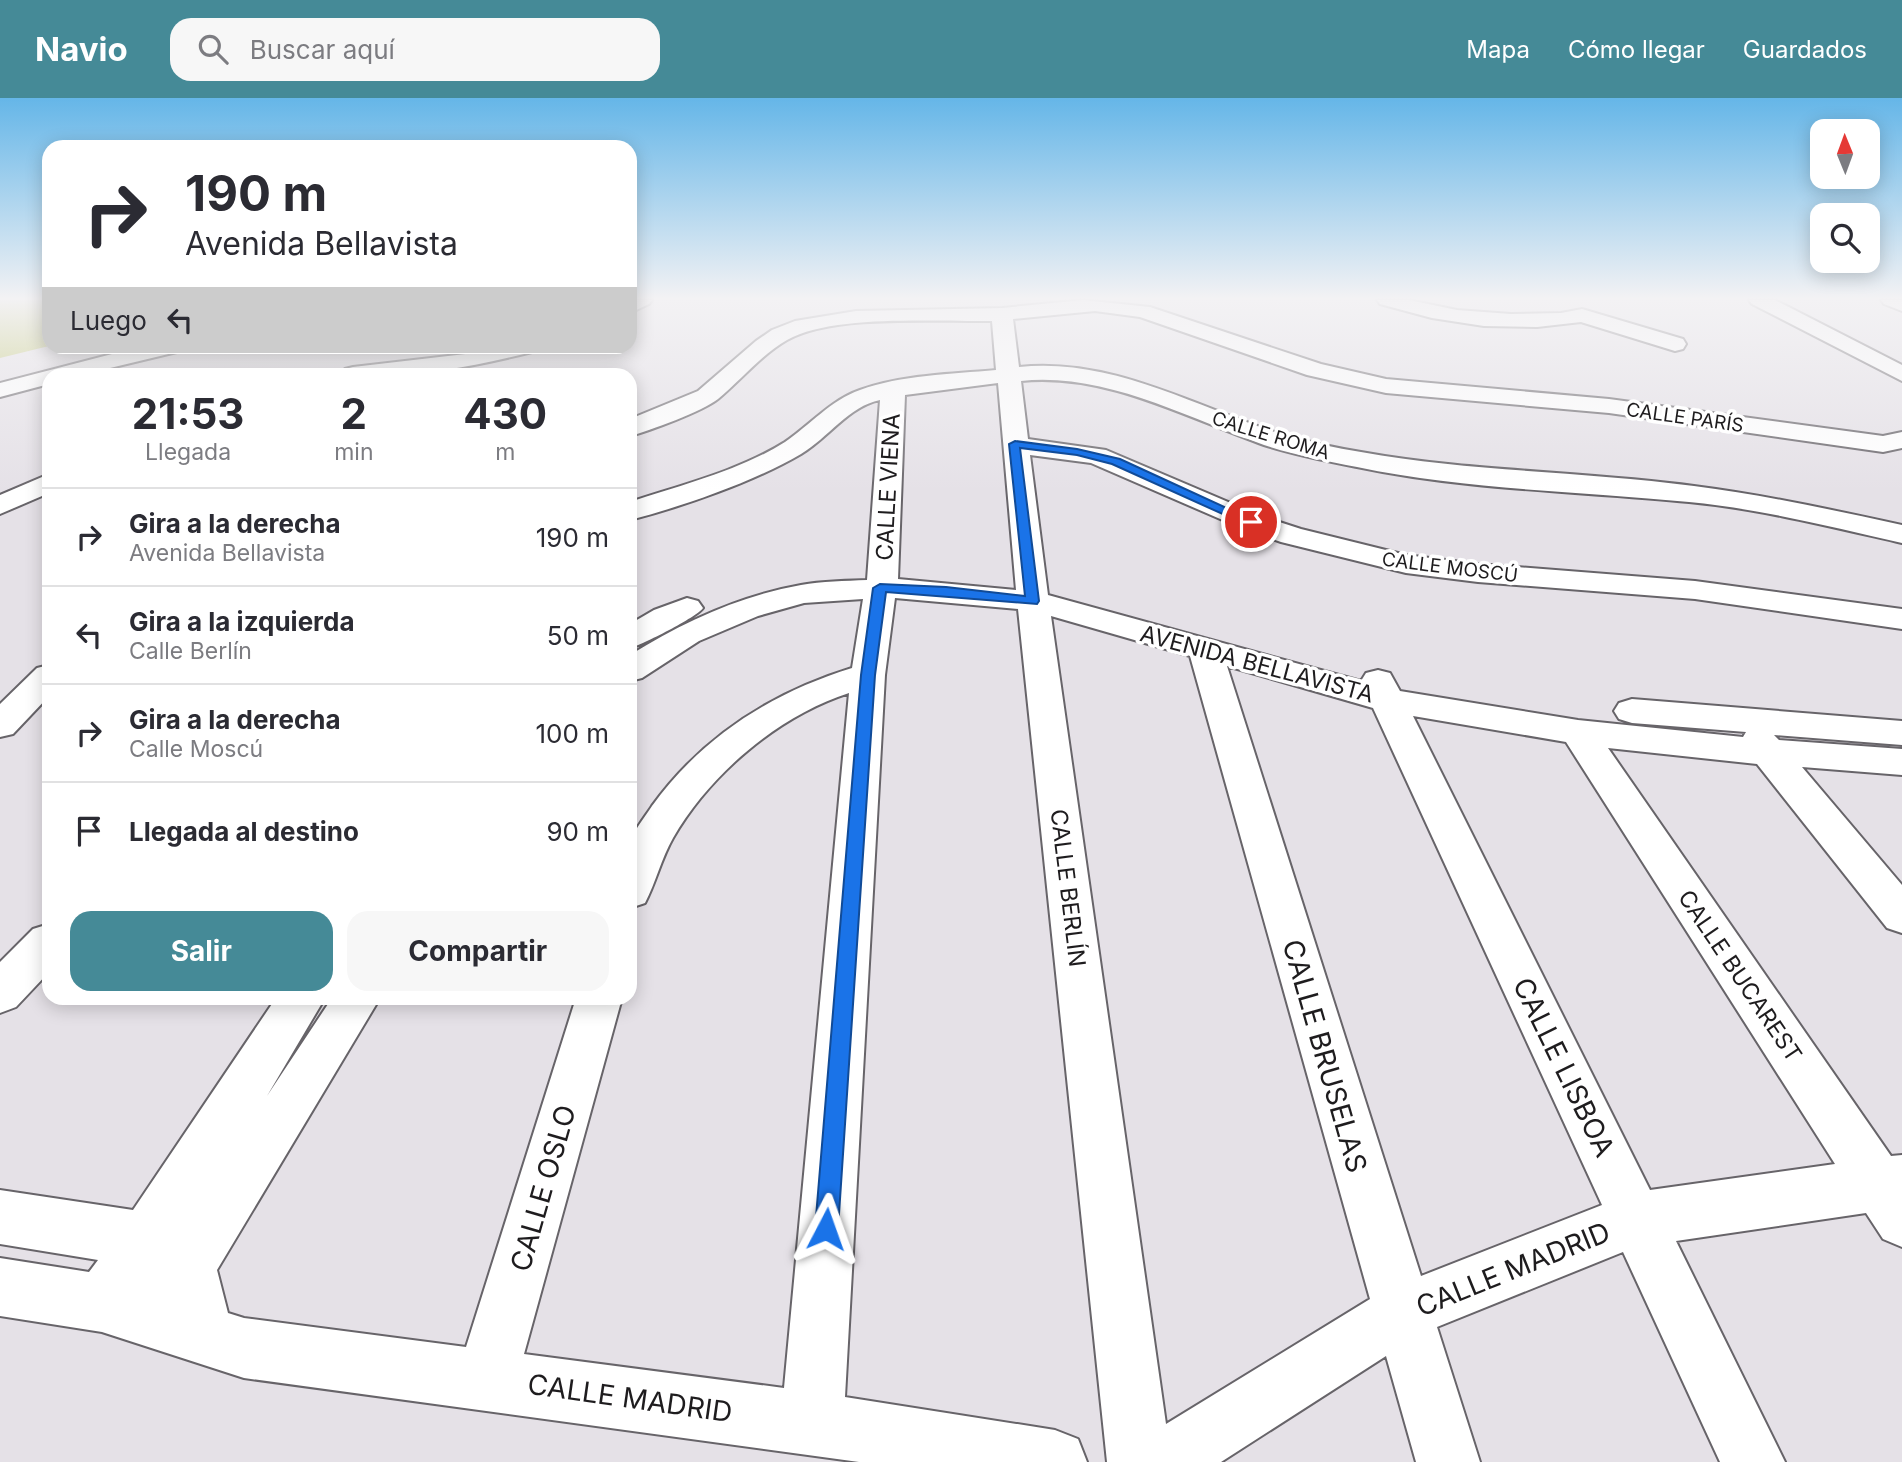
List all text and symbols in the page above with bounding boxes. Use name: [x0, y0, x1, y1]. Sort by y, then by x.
search box: [170, 18, 660, 81]
text: Navio: [35, 29, 128, 69]
icon: search: [194, 30, 232, 68]
text: Buscar aquí: [250, 34, 395, 65]
text: Mapa: [1466, 35, 1530, 64]
text: Cómo llegar: [1568, 35, 1705, 64]
text: Guardados: [1743, 35, 1867, 64]
north arrow: [1810, 119, 1880, 189]
map controls: [1810, 119, 1880, 273]
text: 190 m: [185, 164, 327, 223]
icon: right: [70, 168, 161, 259]
button: search: [1810, 203, 1880, 273]
text: Avenida Bellavista: [185, 224, 458, 263]
icon: left: [161, 301, 199, 339]
text: Luego: [70, 305, 147, 336]
text: 21:53: [132, 388, 244, 439]
text: 2: [341, 388, 367, 439]
text: 430: [463, 388, 547, 439]
street label: CALLE PARÍS: [1625, 397, 1745, 437]
street label: CALLE ROMA: [1209, 407, 1333, 464]
street label: CALLE VIENA: [870, 412, 906, 561]
text: Llegada: [145, 438, 231, 466]
text: min: [334, 438, 373, 466]
text: m: [495, 438, 515, 466]
pin: [1221, 492, 1281, 552]
icon: arrive: [1232, 503, 1270, 541]
text: Gira a la derecha: [129, 508, 341, 539]
icon: right: [70, 518, 108, 556]
text: 190 m: [536, 522, 609, 553]
text: Avenida Bellavista: [129, 539, 325, 567]
street label: CALLE MOSCÚ: [1381, 547, 1519, 587]
text: Gira a la izquierda: [129, 606, 355, 637]
icon: left: [70, 616, 108, 654]
street label: AVENIDA BELLAVISTA: [1137, 619, 1377, 709]
text: 50 m: [547, 620, 609, 651]
text: Calle Berlín: [129, 637, 252, 665]
text: Gira a la derecha: [129, 704, 341, 735]
icon: right: [70, 714, 108, 752]
text: 100 m: [536, 718, 609, 749]
text: Calle Moscú: [129, 735, 263, 763]
street label: CALLE BERLÍN: [1044, 808, 1092, 968]
icon: arrive: [70, 812, 108, 850]
text: Llegada al destino: [129, 816, 359, 847]
text: 90 m: [546, 816, 609, 847]
street label: CALLE BUCAREST: [1672, 885, 1808, 1067]
button: Salir: [70, 911, 333, 991]
button: Compartir: [347, 911, 609, 991]
street label: CALLE BRUSELAS: [1275, 936, 1375, 1176]
street label: CALLE LISBOA: [1506, 972, 1622, 1162]
street label: CALLE OSLO: [503, 1101, 583, 1275]
position arrow: [789, 1192, 863, 1266]
street label: CALLE MADRID: [1411, 1215, 1615, 1323]
street label: CALLE MADRID: [526, 1367, 734, 1429]

